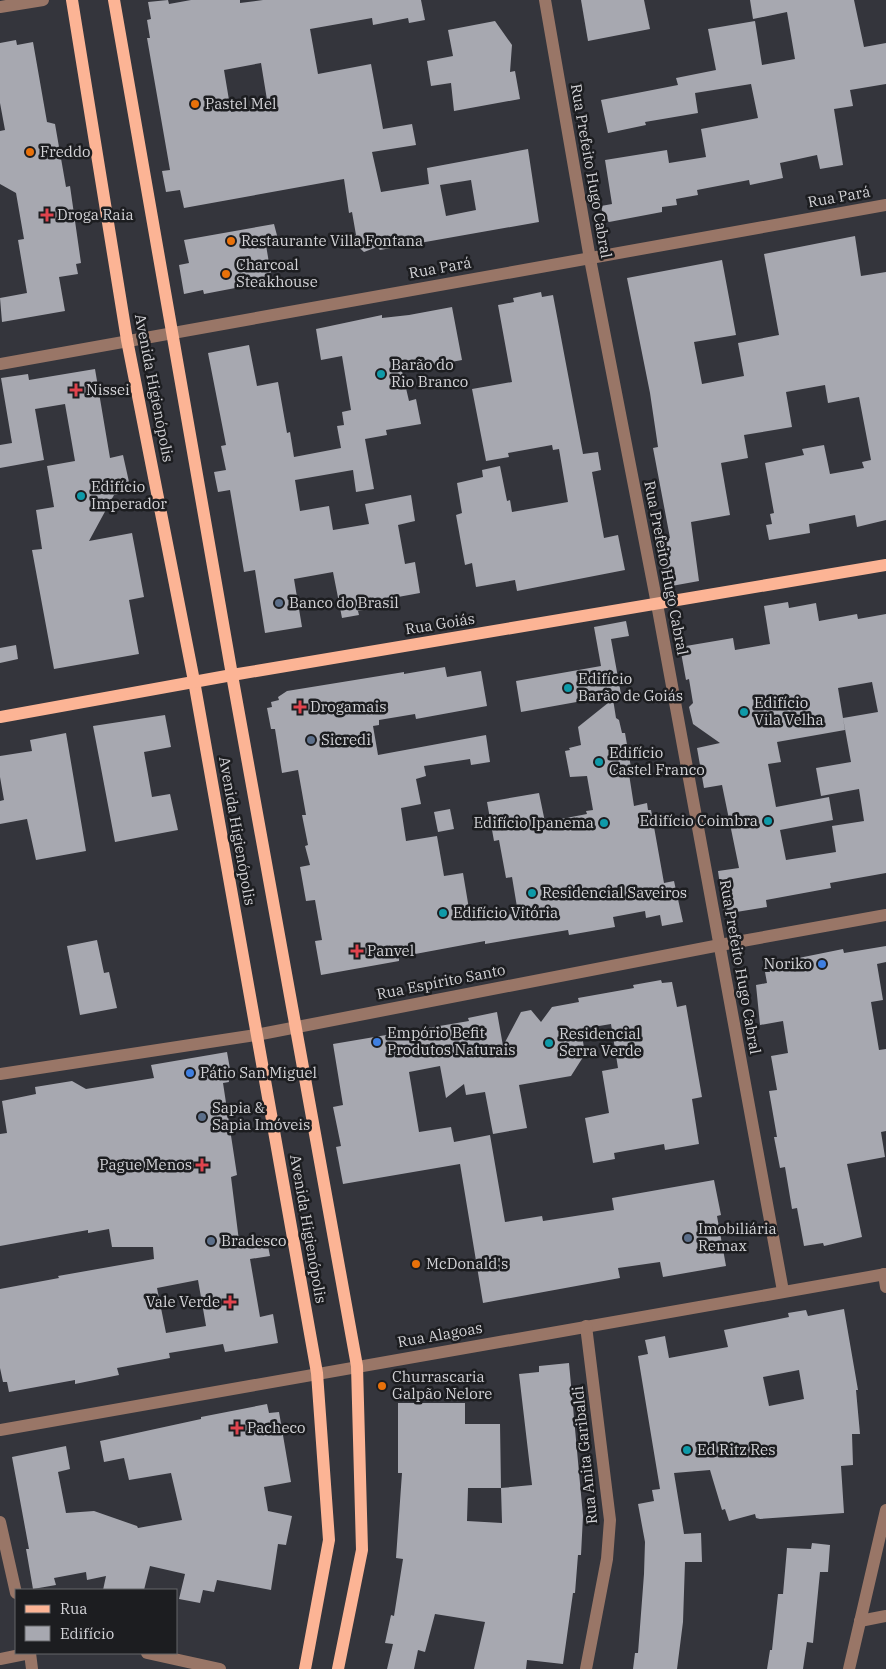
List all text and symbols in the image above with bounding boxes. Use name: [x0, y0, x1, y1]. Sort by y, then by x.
street label: Rua Prefeito Hugo Cabral: [567, 82, 616, 260]
place label: Pastel Mel: [205, 94, 277, 113]
marker: Pastel Mel: [189, 98, 201, 110]
place label: Freddo: [40, 142, 91, 161]
marker: Freddo: [24, 146, 36, 158]
street label: Rua Pará: [806, 182, 872, 211]
place label: Droga Raia: [57, 205, 134, 224]
marker: Droga Raia: [41, 209, 53, 221]
place label: Restaurante Villa Fontana: [241, 231, 423, 250]
marker: Restaurante Villa Fontana: [225, 235, 237, 247]
street label: Rua Pará: [407, 253, 473, 282]
place label: Charcoal Steakhouse: [236, 255, 318, 291]
marker: Charcoal Steakhouse: [220, 268, 232, 280]
street label: Avenida Higienópolis: [131, 312, 178, 464]
place label: Barão do Rio Branco: [391, 355, 468, 391]
marker: Barão do Rio Branco: [375, 368, 387, 380]
place label: Nissei: [86, 380, 130, 399]
marker: Nissei: [70, 384, 82, 396]
place label: Edifício Imperador: [91, 477, 167, 513]
street label: Rua Prefeito Hugo Cabral: [640, 479, 693, 657]
marker: Edifício Imperador: [75, 490, 87, 502]
place label: Banco do Brasil: [289, 593, 399, 612]
marker: Banco do Brasil: [273, 597, 285, 609]
street label: Rua Goiás: [404, 609, 476, 638]
place label: Edifício Barão de Goiás: [578, 669, 683, 705]
marker: Edifício Barão de Goiás: [562, 682, 574, 694]
place label: Edifício Vila Velha: [754, 693, 824, 729]
place label: Drogamais: [310, 697, 387, 716]
marker: Drogamais: [294, 701, 306, 713]
marker: Edifício Vila Velha: [738, 706, 750, 718]
place label: Sicredi: [321, 730, 371, 749]
marker: Sicredi: [305, 734, 317, 746]
place label: Edifício Castel Franco: [609, 743, 705, 779]
street label: Avenida Higienópolis: [215, 755, 260, 907]
marker: Edifício Castel Franco: [593, 756, 605, 768]
place label: Edifício Coimbra: [640, 811, 758, 830]
place label: Edifício Ipanema: [474, 813, 594, 832]
marker: Edifício Coimbra: [762, 815, 774, 827]
marker: Edifício Ipanema: [598, 817, 610, 829]
street label: Rua Prefeito Hugo Cabral: [716, 878, 765, 1056]
place label: Residencial Saveiros: [542, 883, 687, 902]
marker: Residencial Saveiros: [526, 887, 538, 899]
place label: Edifício Vitória: [453, 903, 558, 922]
marker: Edifício Vitória: [437, 907, 449, 919]
place label: Panvel: [367, 941, 414, 960]
marker: Panvel: [351, 945, 363, 957]
place label: Noriko: [764, 954, 812, 973]
marker: Noriko: [816, 958, 828, 970]
street label: Rua Espírito Santo: [375, 960, 507, 1003]
place label: Empório Befit Produtos Naturais: [387, 1023, 516, 1059]
place label: Residencial Serra Verde: [559, 1024, 642, 1060]
marker: Empório Befit Produtos Naturais: [371, 1036, 383, 1048]
marker: Residencial Serra Verde: [543, 1037, 555, 1049]
place label: Pátio San Miguel: [200, 1063, 317, 1082]
marker: Pátio San Miguel: [184, 1067, 196, 1079]
place label: Sapia & Sapia Imóveis: [212, 1098, 310, 1134]
marker: Sapia & Sapia Imóveis: [196, 1111, 208, 1123]
street label: Avenida Higienópolis: [286, 1153, 331, 1305]
place label: Pague Menos: [99, 1155, 192, 1174]
marker: Pague Menos: [196, 1159, 208, 1171]
place label: Imobiliária Remax: [698, 1219, 777, 1255]
place label: Bradesco: [221, 1231, 286, 1250]
marker: Imobiliária Remax: [682, 1232, 694, 1244]
marker: Bradesco: [205, 1235, 217, 1247]
place label: McDonald's: [426, 1254, 508, 1273]
marker: McDonald's: [410, 1258, 422, 1270]
place label: Vale Verde: [146, 1292, 220, 1311]
marker: Vale Verde: [224, 1296, 236, 1308]
street label: Rua Alagoas: [396, 1318, 484, 1351]
place label: Churrascaria Galpão Nelore: [392, 1367, 492, 1403]
marker: Churrascaria Galpão Nelore: [376, 1380, 388, 1392]
street label: Rua Anita Garibaldi: [568, 1385, 601, 1525]
place label: Pacheco: [247, 1418, 306, 1437]
marker: Pacheco: [231, 1422, 243, 1434]
place label: Ed Ritz Res: [697, 1440, 775, 1459]
marker: Ed Ritz Res: [681, 1444, 693, 1456]
legend: [15, 1589, 178, 1654]
text: Rua: [60, 1599, 87, 1618]
text: Edifício: [60, 1624, 114, 1643]

